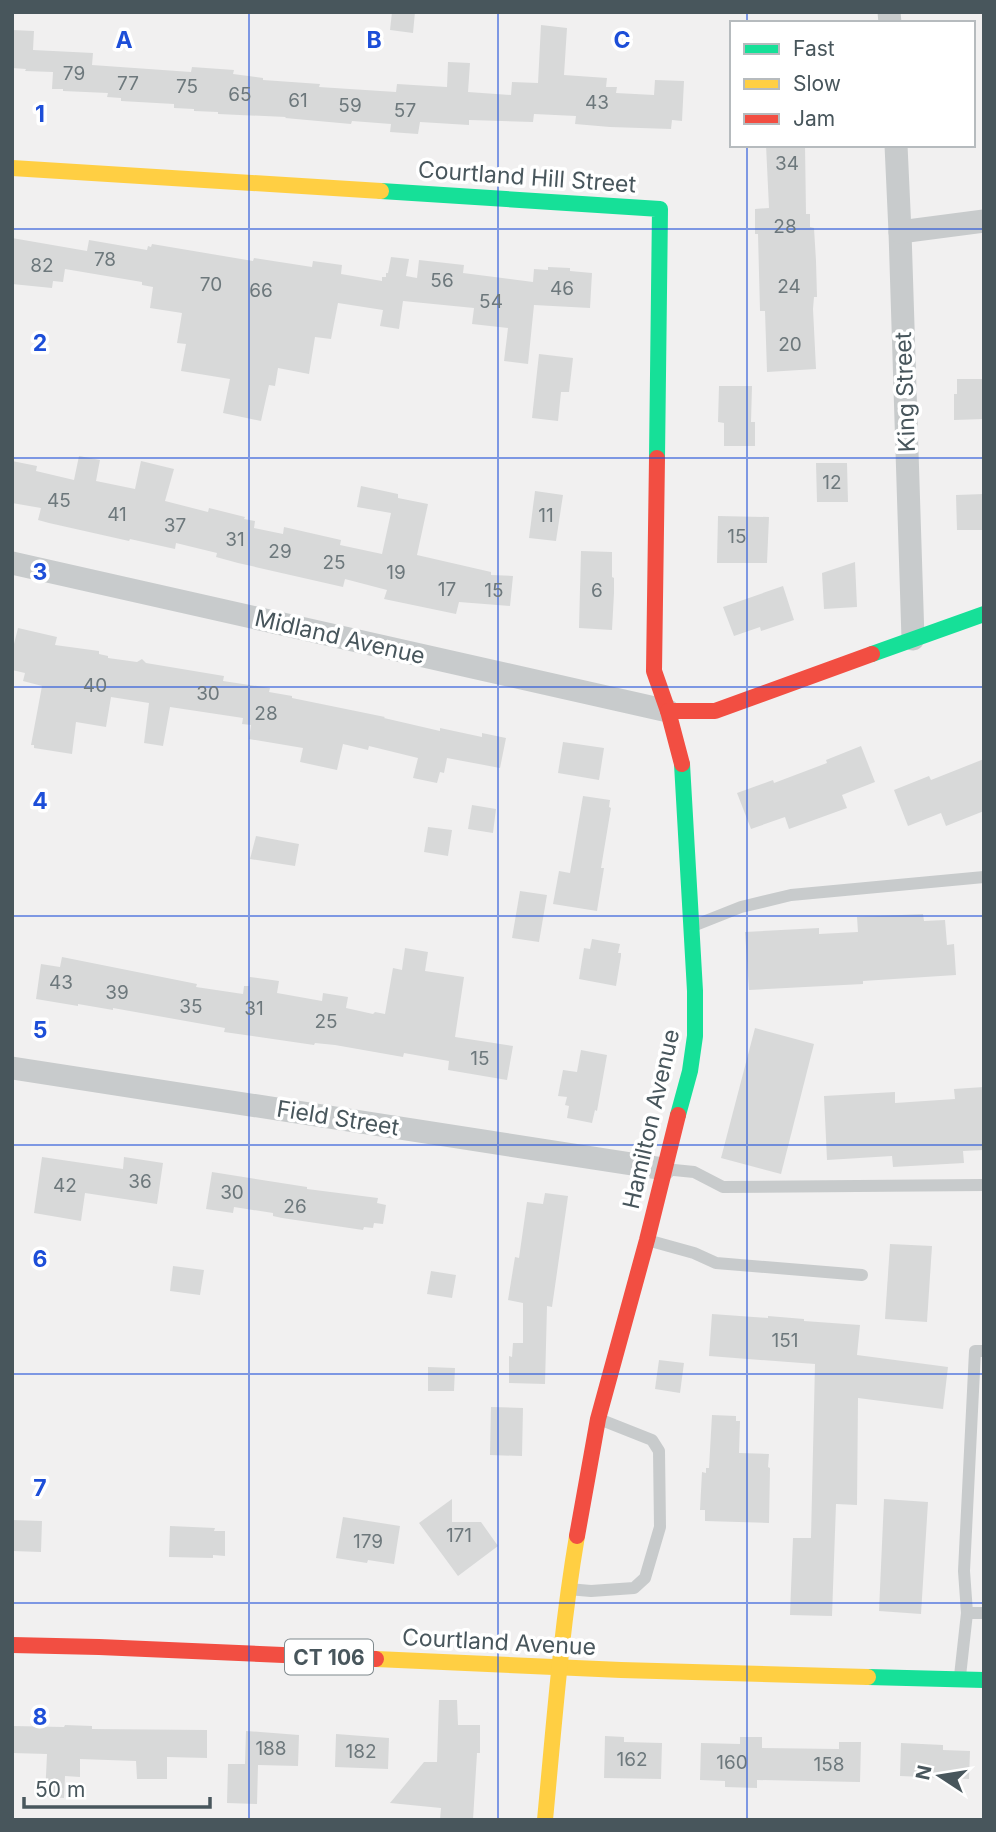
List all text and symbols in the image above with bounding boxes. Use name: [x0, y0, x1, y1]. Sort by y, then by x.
legend: [730, 21, 975, 147]
text: A: [115, 26, 133, 54]
text: B: [366, 26, 382, 54]
text: C: [613, 26, 631, 54]
text: Fast: [793, 36, 835, 61]
house number: 79: [63, 62, 85, 85]
text: Slow: [793, 71, 841, 96]
house number: 77: [117, 72, 139, 95]
house number: 75: [176, 75, 198, 98]
house number: 65: [228, 83, 252, 106]
house number: 61: [288, 89, 308, 112]
house number: 43: [585, 91, 609, 114]
house number: 59: [338, 94, 362, 117]
house number: 57: [394, 99, 416, 122]
text: 1: [35, 100, 45, 128]
text: Jam: [793, 106, 835, 131]
house number: 34: [775, 152, 799, 175]
street label: Courtland Hill Street: [417, 155, 637, 199]
house number: 28: [773, 215, 797, 238]
house number: 78: [94, 248, 116, 271]
house number: 82: [30, 254, 54, 277]
house number: 56: [430, 269, 454, 292]
house number: 70: [200, 273, 222, 296]
house number: 24: [777, 275, 801, 298]
house number: 46: [550, 277, 574, 300]
house number: 66: [249, 279, 273, 302]
house number: 54: [479, 290, 503, 313]
text: 2: [33, 329, 47, 357]
street label: King Street: [889, 331, 921, 453]
house number: 20: [778, 333, 802, 356]
house number: 12: [822, 471, 842, 494]
house number: 45: [47, 489, 71, 512]
house number: 41: [107, 503, 127, 526]
house number: 11: [538, 504, 554, 527]
house number: 37: [164, 514, 186, 537]
house number: 15: [727, 525, 747, 548]
house number: 31: [225, 528, 245, 551]
house number: 29: [268, 540, 292, 563]
house number: 25: [322, 551, 346, 574]
text: 3: [33, 558, 47, 586]
house number: 19: [386, 561, 406, 584]
house number: 17: [438, 578, 456, 601]
house number: 15: [484, 579, 504, 602]
house number: 6: [591, 579, 603, 602]
street label: Midland Avenue: [252, 604, 428, 670]
house number: 40: [83, 674, 107, 697]
house number: 30: [196, 682, 220, 705]
house number: 28: [254, 702, 278, 725]
text: 4: [32, 787, 48, 815]
house number: 43: [49, 971, 73, 994]
house number: 39: [105, 981, 129, 1004]
house number: 35: [179, 995, 203, 1018]
house number: 31: [244, 997, 264, 1020]
house number: 25: [314, 1010, 338, 1033]
text: 5: [33, 1016, 47, 1044]
street label: Hamilton Avenue: [617, 1026, 685, 1212]
house number: 15: [470, 1047, 490, 1070]
street label: Field Street: [275, 1095, 402, 1142]
house number: 36: [128, 1170, 152, 1193]
house number: 42: [53, 1174, 77, 1197]
house number: 30: [220, 1181, 244, 1204]
house number: 26: [283, 1195, 307, 1218]
text: 6: [33, 1245, 47, 1273]
house number: 151: [771, 1329, 799, 1352]
text: 7: [33, 1474, 47, 1502]
house number: 171: [446, 1524, 472, 1547]
house number: 179: [353, 1530, 383, 1553]
street label: Courtland Avenue: [401, 1623, 597, 1661]
road number: CT 106: [285, 1640, 373, 1674]
text: 8: [33, 1703, 47, 1731]
house number: 188: [255, 1737, 287, 1760]
house number: 182: [345, 1740, 377, 1763]
north arrow: [905, 1741, 975, 1811]
house number: 162: [616, 1748, 648, 1771]
house number: 160: [716, 1751, 748, 1774]
house number: 158: [813, 1753, 845, 1776]
text: N: [911, 1763, 937, 1782]
scale bar: [24, 1766, 210, 1810]
text: 50 m: [35, 1777, 85, 1802]

